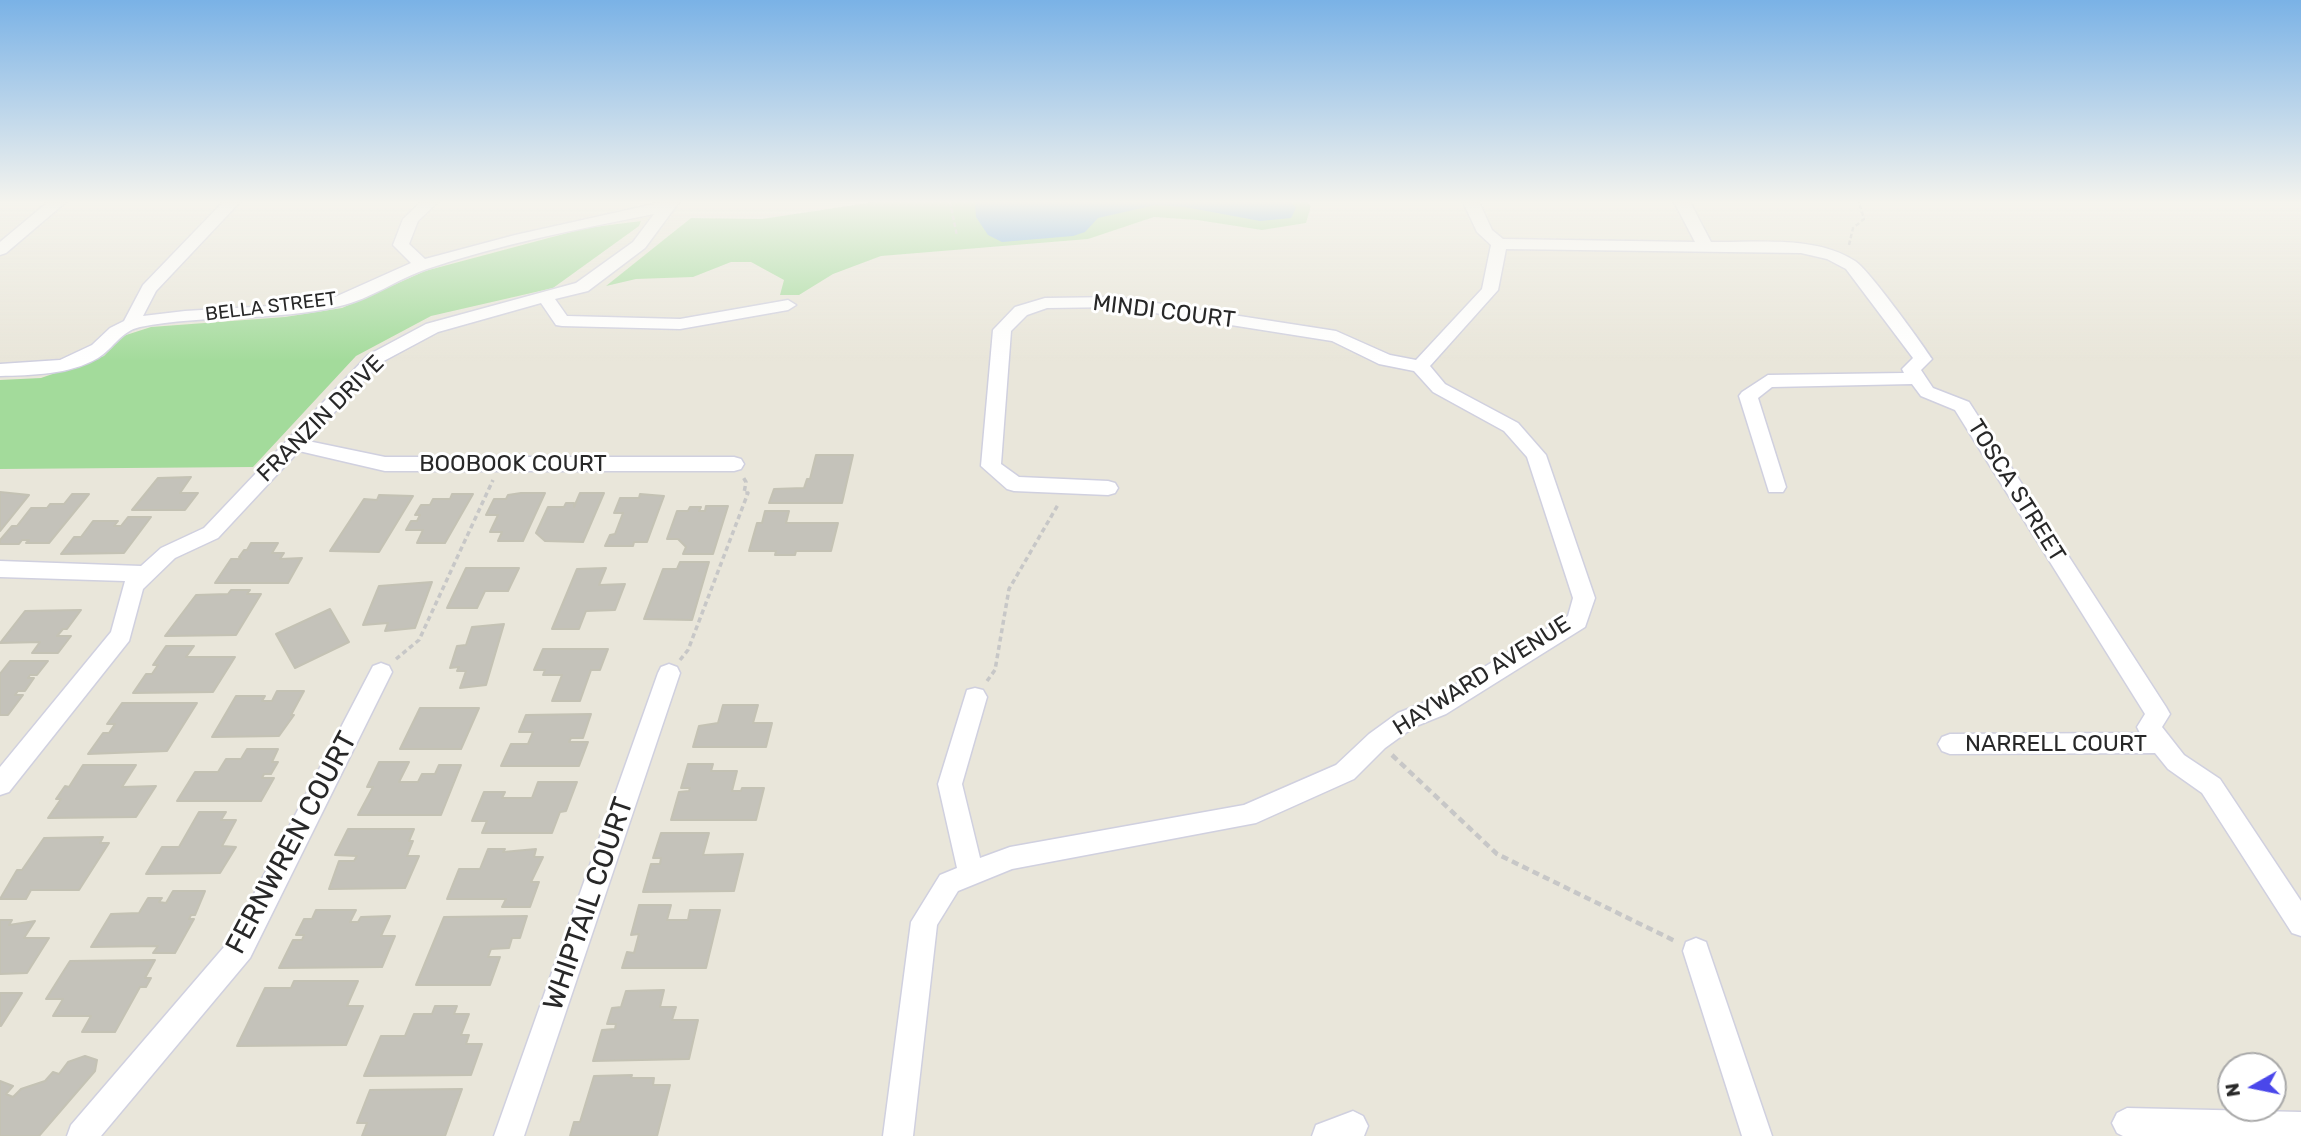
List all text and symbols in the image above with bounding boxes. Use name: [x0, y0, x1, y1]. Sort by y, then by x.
street label: BELLA STREET: [204, 288, 338, 326]
street label: MINDI COURT: [1091, 290, 1237, 334]
street label: FRANZIN DRIVE: [252, 350, 390, 488]
street label: TOSCA STREET: [1961, 415, 2071, 567]
street label: BOOBOOK COURT: [419, 450, 607, 478]
street label: HAYWARD AVENUE: [1388, 610, 1576, 742]
street label: FERNWREN COURT: [219, 726, 365, 960]
street label: NARRELL COURT: [1965, 730, 2147, 758]
street label: WHIPTAIL COURT: [537, 793, 641, 1015]
north arrow: [2217, 1052, 2287, 1122]
text: N: [2220, 1082, 2245, 1099]

